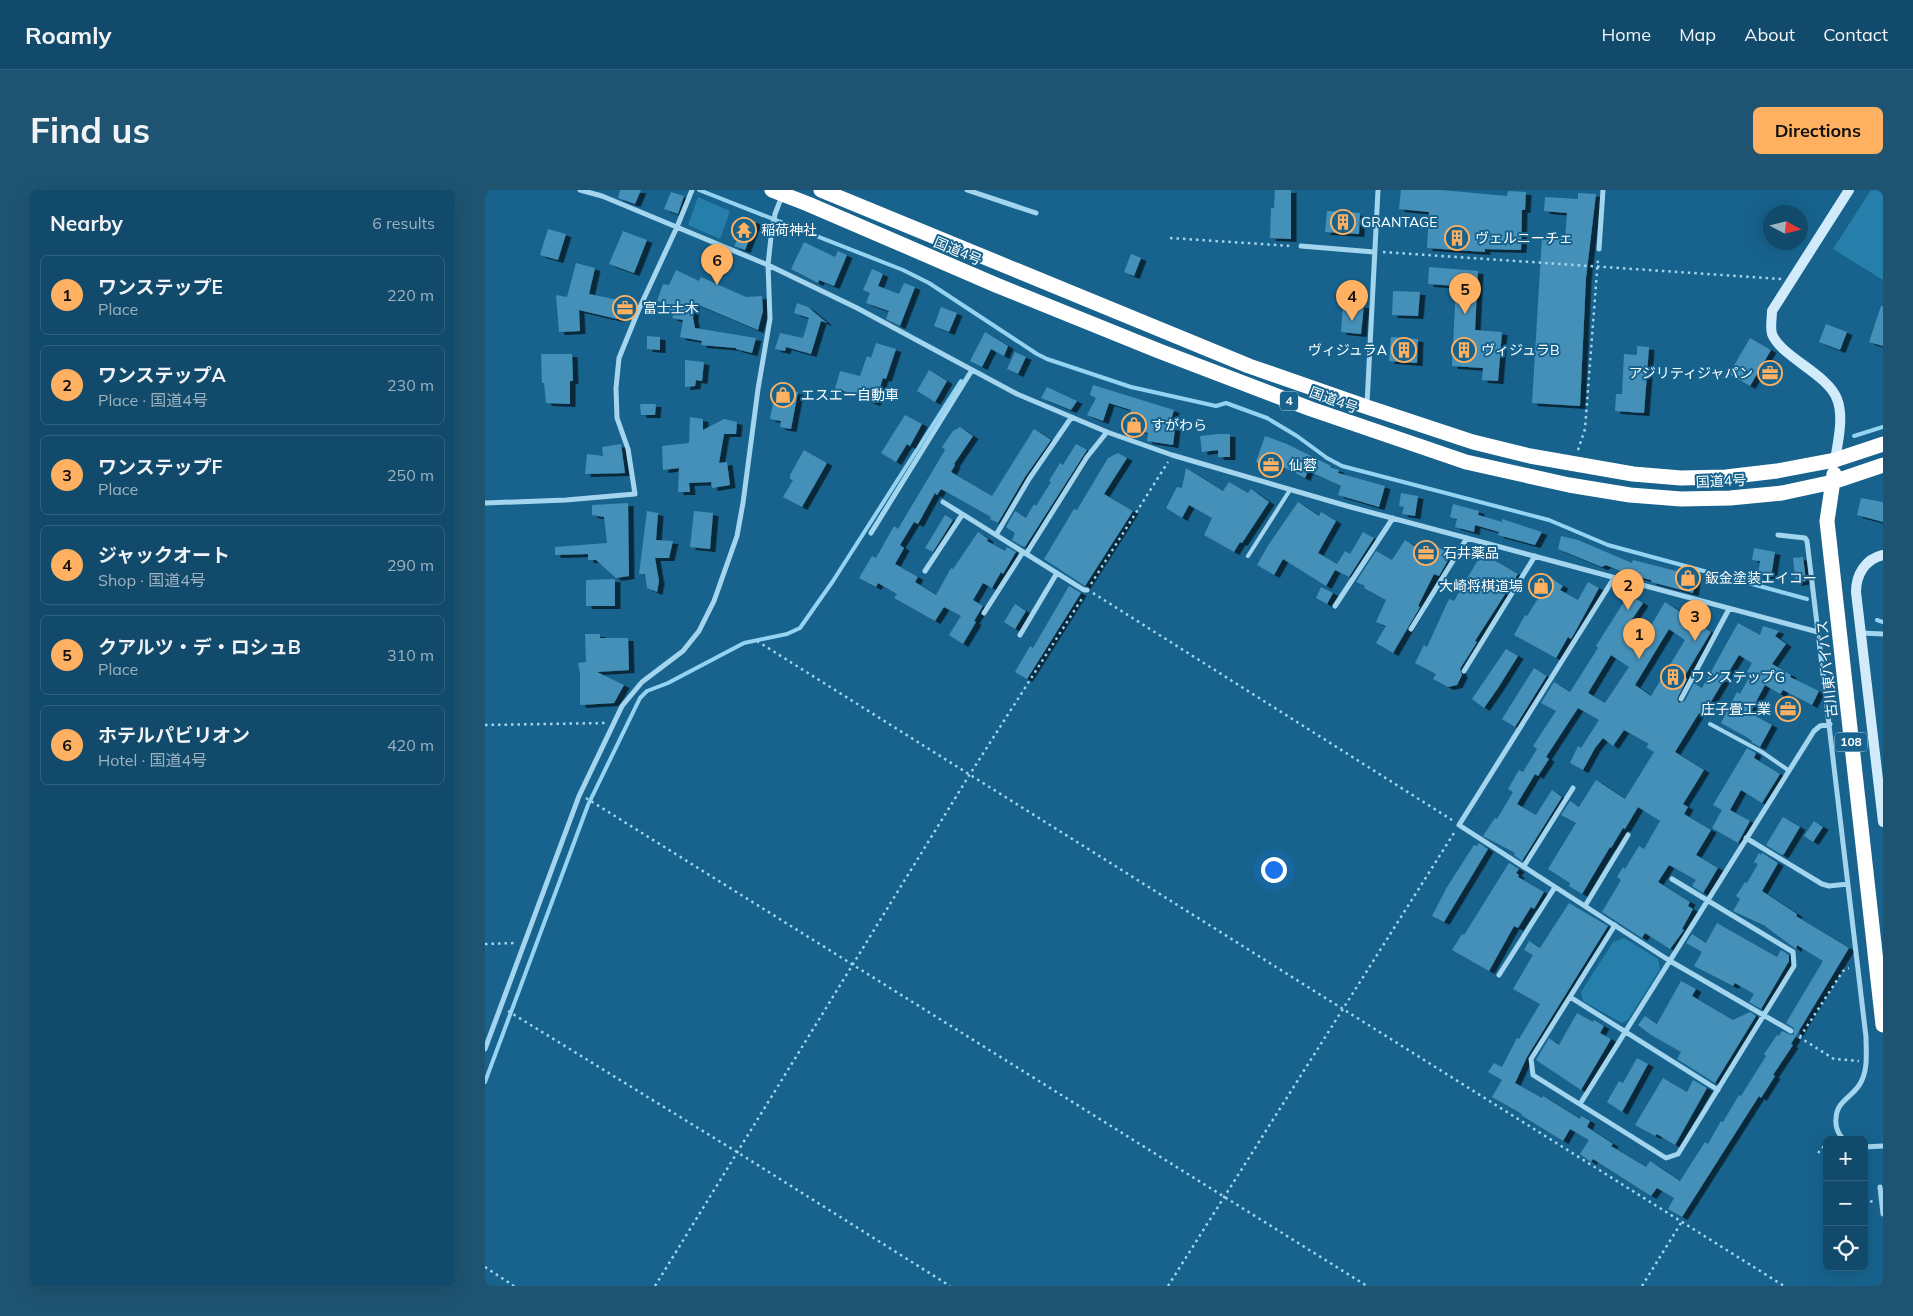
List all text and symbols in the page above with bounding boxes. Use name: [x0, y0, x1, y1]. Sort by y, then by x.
text: Roamly: [25, 20, 112, 50]
text: Home: [1601, 23, 1651, 46]
text: Map: [1679, 23, 1716, 46]
text: About: [1744, 23, 1795, 46]
text: Contact: [1823, 23, 1888, 46]
button: Directions: [1753, 107, 1883, 154]
text: Find us: [30, 108, 150, 152]
north arrow: [1763, 205, 1808, 250]
building icon: GRANTAGE: [1330, 209, 1356, 235]
text: Nearby: [50, 210, 123, 236]
text: 6 results: [372, 213, 435, 233]
place label: GRANTAGE: [1361, 213, 1437, 231]
temple icon: 稲荷神社: [731, 217, 757, 243]
place label: 稲荷神社: [761, 221, 817, 239]
building icon: ヴェルニーチェ: [1444, 225, 1470, 251]
place label: ヴェルニーチェ: [1475, 229, 1573, 247]
street label: 国道4号: [931, 233, 985, 269]
pin: 6: [701, 244, 733, 285]
pin: 5: [1449, 273, 1481, 314]
text: ワンステップE: [98, 275, 223, 299]
pin: 4: [1336, 280, 1368, 321]
text: 1: [62, 285, 72, 305]
text: 220 m: [387, 285, 434, 305]
office icon: 富士土木: [612, 295, 638, 321]
text: Place: [98, 299, 138, 319]
place label: 富士土木: [643, 299, 699, 317]
building icon: ヴィジュラA: [1391, 337, 1417, 363]
building icon: ヴィジュラB: [1451, 337, 1477, 363]
place label: ヴィジュラA: [1308, 341, 1388, 359]
place label: ヴィジュラB: [1481, 341, 1560, 359]
office icon: アジリティジャパン: [1757, 360, 1783, 386]
text: ワンステップA: [98, 363, 226, 387]
place label: アジリティジャパン: [1628, 364, 1753, 382]
text: 2: [62, 375, 72, 395]
text: 230 m: [387, 375, 434, 395]
shop icon: エスエー自動車: [770, 382, 796, 408]
street label: 国道4号: [1307, 383, 1361, 417]
place label: エスエー自動車: [801, 386, 899, 404]
text: Place · 国道4号: [98, 390, 208, 410]
road number: 4: [1280, 392, 1298, 410]
shop icon: すがわら: [1121, 412, 1147, 438]
place label: すがわら: [1151, 416, 1207, 434]
office icon: 仙蓉: [1258, 452, 1284, 478]
text: ワンステップF: [98, 455, 223, 479]
place label: 仙蓉: [1289, 456, 1317, 474]
text: 3: [62, 465, 72, 485]
text: 250 m: [387, 465, 434, 485]
street label: 国道4号: [1695, 471, 1747, 491]
text: Place: [98, 479, 138, 499]
office icon: 石井薬品: [1413, 540, 1439, 566]
text: ジャックオート: [98, 543, 230, 567]
place label: 石井薬品: [1443, 544, 1499, 562]
text: 4: [62, 555, 72, 575]
text: 290 m: [387, 555, 434, 575]
shop icon: 鈑金塗装エイコー: [1675, 565, 1701, 591]
pin: 2: [1612, 569, 1644, 610]
place label: 鈑金塗装エイコー: [1705, 569, 1817, 587]
text: Shop · 国道4号: [98, 570, 206, 590]
shop icon: 大崎将棋道場: [1528, 573, 1554, 599]
place label: 大崎将棋道場: [1439, 577, 1523, 595]
pin: 3: [1679, 600, 1711, 641]
pin: 1: [1623, 618, 1655, 659]
street label: 古川東バイパス: [1813, 619, 1841, 719]
text: クアルツ・デ・ロシュB: [98, 635, 301, 659]
text: 5: [62, 645, 72, 665]
text: 310 m: [387, 645, 434, 665]
text: Place: [98, 659, 138, 679]
building icon: ワンステップG: [1660, 664, 1686, 690]
place label: ワンステップG: [1691, 668, 1785, 686]
office icon: 庄子畳工業: [1775, 696, 1801, 722]
place label: 庄子畳工業: [1701, 700, 1771, 718]
text: ホテルパビリオン: [98, 723, 250, 747]
road number: 108: [1835, 732, 1867, 752]
text: 6: [62, 735, 72, 755]
text: 420 m: [387, 735, 434, 755]
text: Hotel · 国道4号: [98, 750, 207, 770]
your location: [1261, 857, 1287, 883]
map controls: [1823, 1136, 1868, 1271]
button: +: [1823, 1136, 1868, 1181]
button: −: [1823, 1181, 1868, 1226]
button: locate: [1823, 1226, 1868, 1271]

